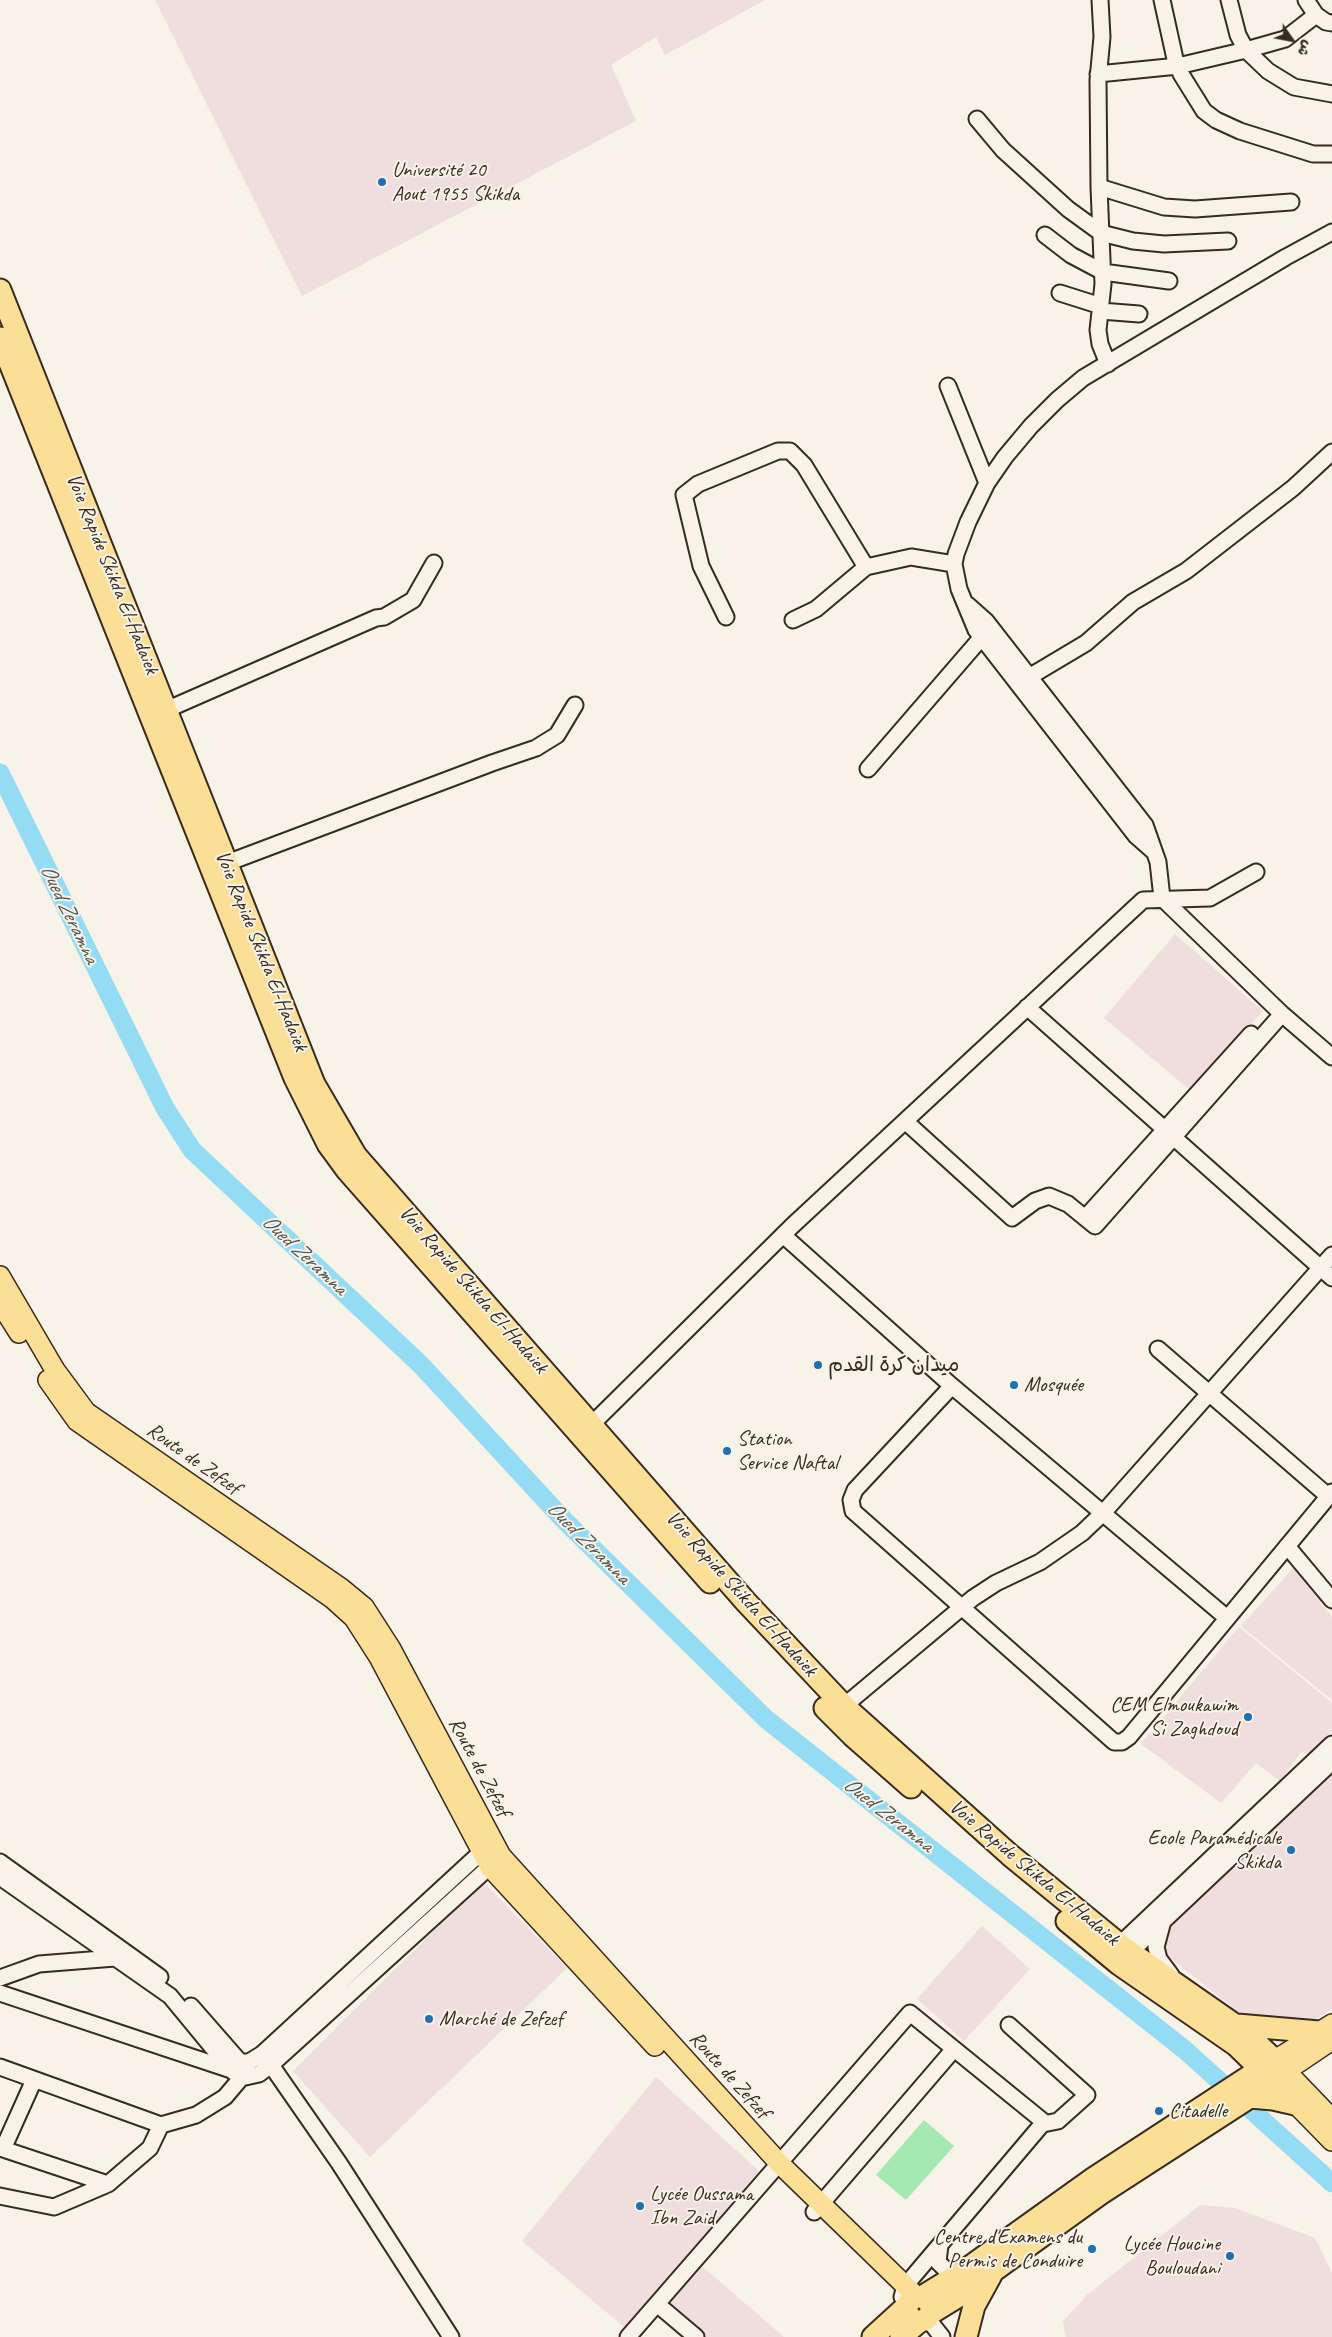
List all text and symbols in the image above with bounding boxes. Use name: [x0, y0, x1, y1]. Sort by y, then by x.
north arrow: [1267, 15, 1317, 65]
text: ش: [1294, 37, 1316, 60]
place label: Université 20 Aout 1955 Skikda: [392, 157, 519, 207]
marker: Université 20 Aout 1955 Skikda: [376, 176, 388, 188]
street label: Voie Rapide Skikda El-Hadaiek: [60, 470, 164, 678]
street label: Voie Rapide Skikda El-Hadaiek: [209, 847, 313, 1055]
water label: Oued Zeramna: [34, 860, 104, 968]
street label: Voie Rapide Skikda El-Hadaiek: [393, 1201, 553, 1379]
water label: Oued Zeramna: [256, 1209, 352, 1301]
place label: ميدان كرة القدم: [828, 1352, 959, 1378]
marker: ميدان كرة القدم: [812, 1359, 824, 1371]
place label: Mosquée: [1024, 1372, 1083, 1398]
marker: Mosquée: [1008, 1379, 1020, 1391]
street label: Route de Zefzef: [142, 1418, 244, 1500]
place label: Station Service Naftal: [737, 1426, 838, 1476]
marker: Station Service Naftal: [721, 1445, 733, 1457]
water label: Oued Zeramna: [541, 1496, 635, 1590]
street label: Voie Rapide Skikda El-Hadaiek: [660, 1506, 822, 1682]
place label: CEM Elmoukawim Si Zaghdoud: [1110, 1692, 1238, 1742]
marker: CEM Elmoukawim Si Zaghdoud: [1242, 1711, 1254, 1723]
street label: Route de Zefzef: [443, 1713, 515, 1821]
water label: Oued Zeramna: [838, 1772, 938, 1858]
street label: Voie Rapide Skikda El-Hadaiek: [944, 1794, 1124, 1952]
place label: Ecole Paramédicale Skikda: [1147, 1825, 1281, 1875]
marker: Ecole Paramédicale Skikda: [1285, 1844, 1297, 1856]
place label: Marché de Zefzef: [439, 2006, 562, 2032]
marker: Marché de Zefzef: [423, 2013, 435, 2025]
street label: Route de Zefzef: [684, 2026, 774, 2124]
place label: Citadelle: [1169, 2098, 1227, 2124]
marker: Citadelle: [1153, 2105, 1165, 2117]
place label: Lycée Oussama Ibn Zaid: [650, 2181, 753, 2231]
marker: Lycée Oussama Ibn Zaid: [634, 2200, 646, 2212]
place label: Centre d'Examens du Permis de Conduire: [934, 2224, 1082, 2274]
place label: Lycée Houcine Bouloudani: [1124, 2231, 1220, 2281]
marker: Centre d'Examens du Permis de Conduire: [1086, 2243, 1098, 2255]
marker: Lycée Houcine Bouloudani: [1224, 2250, 1236, 2262]

